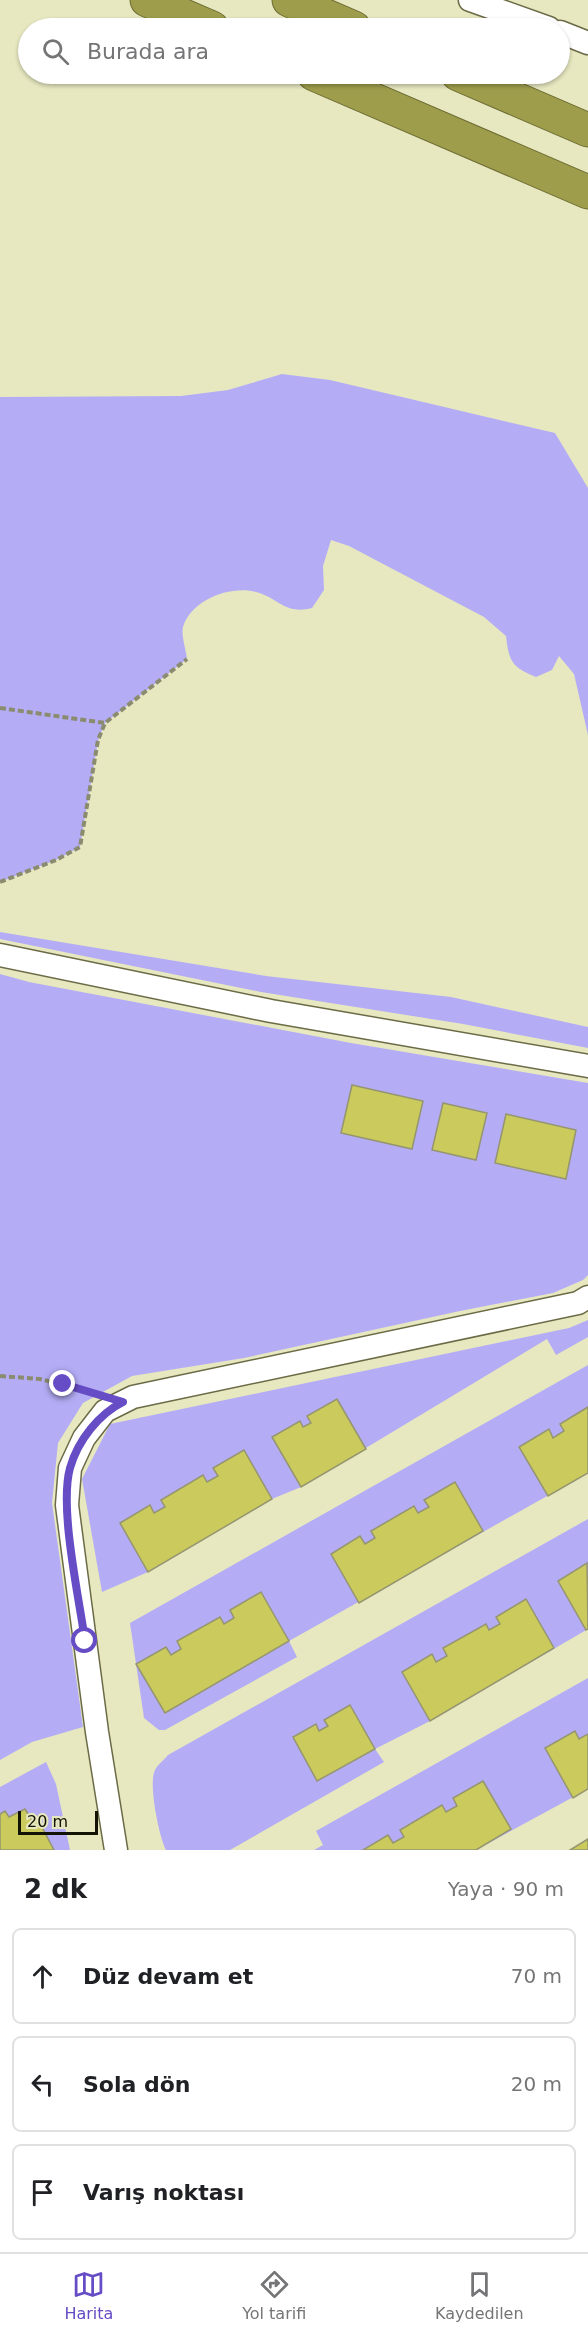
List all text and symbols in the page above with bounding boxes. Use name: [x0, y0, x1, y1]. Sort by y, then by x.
search box: [18, 18, 570, 84]
icon: search: [39, 35, 72, 68]
text: Burada ara: [87, 39, 209, 64]
route end: [49, 1370, 75, 1396]
route start: [71, 1627, 97, 1653]
scale bar: [18, 1808, 98, 1836]
text: 20 m: [27, 1812, 68, 1831]
text: 2 dk: [24, 1874, 87, 1904]
text: Yaya · 90 m: [448, 1877, 564, 1901]
icon: ahead: [26, 1960, 59, 1993]
text: Düz devam et: [83, 1964, 253, 1989]
text: 70 m: [511, 1964, 562, 1988]
icon: left: [26, 2068, 59, 2101]
text: Sola dön: [83, 2072, 191, 2097]
text: 20 m: [511, 2072, 562, 2096]
icon: arrive: [26, 2176, 59, 2209]
text: Varış noktası: [83, 2180, 244, 2205]
tab: Harita: [64, 2268, 113, 2323]
tab: Yol tarifi: [242, 2268, 306, 2323]
tab: Kaydedilen: [435, 2268, 524, 2323]

